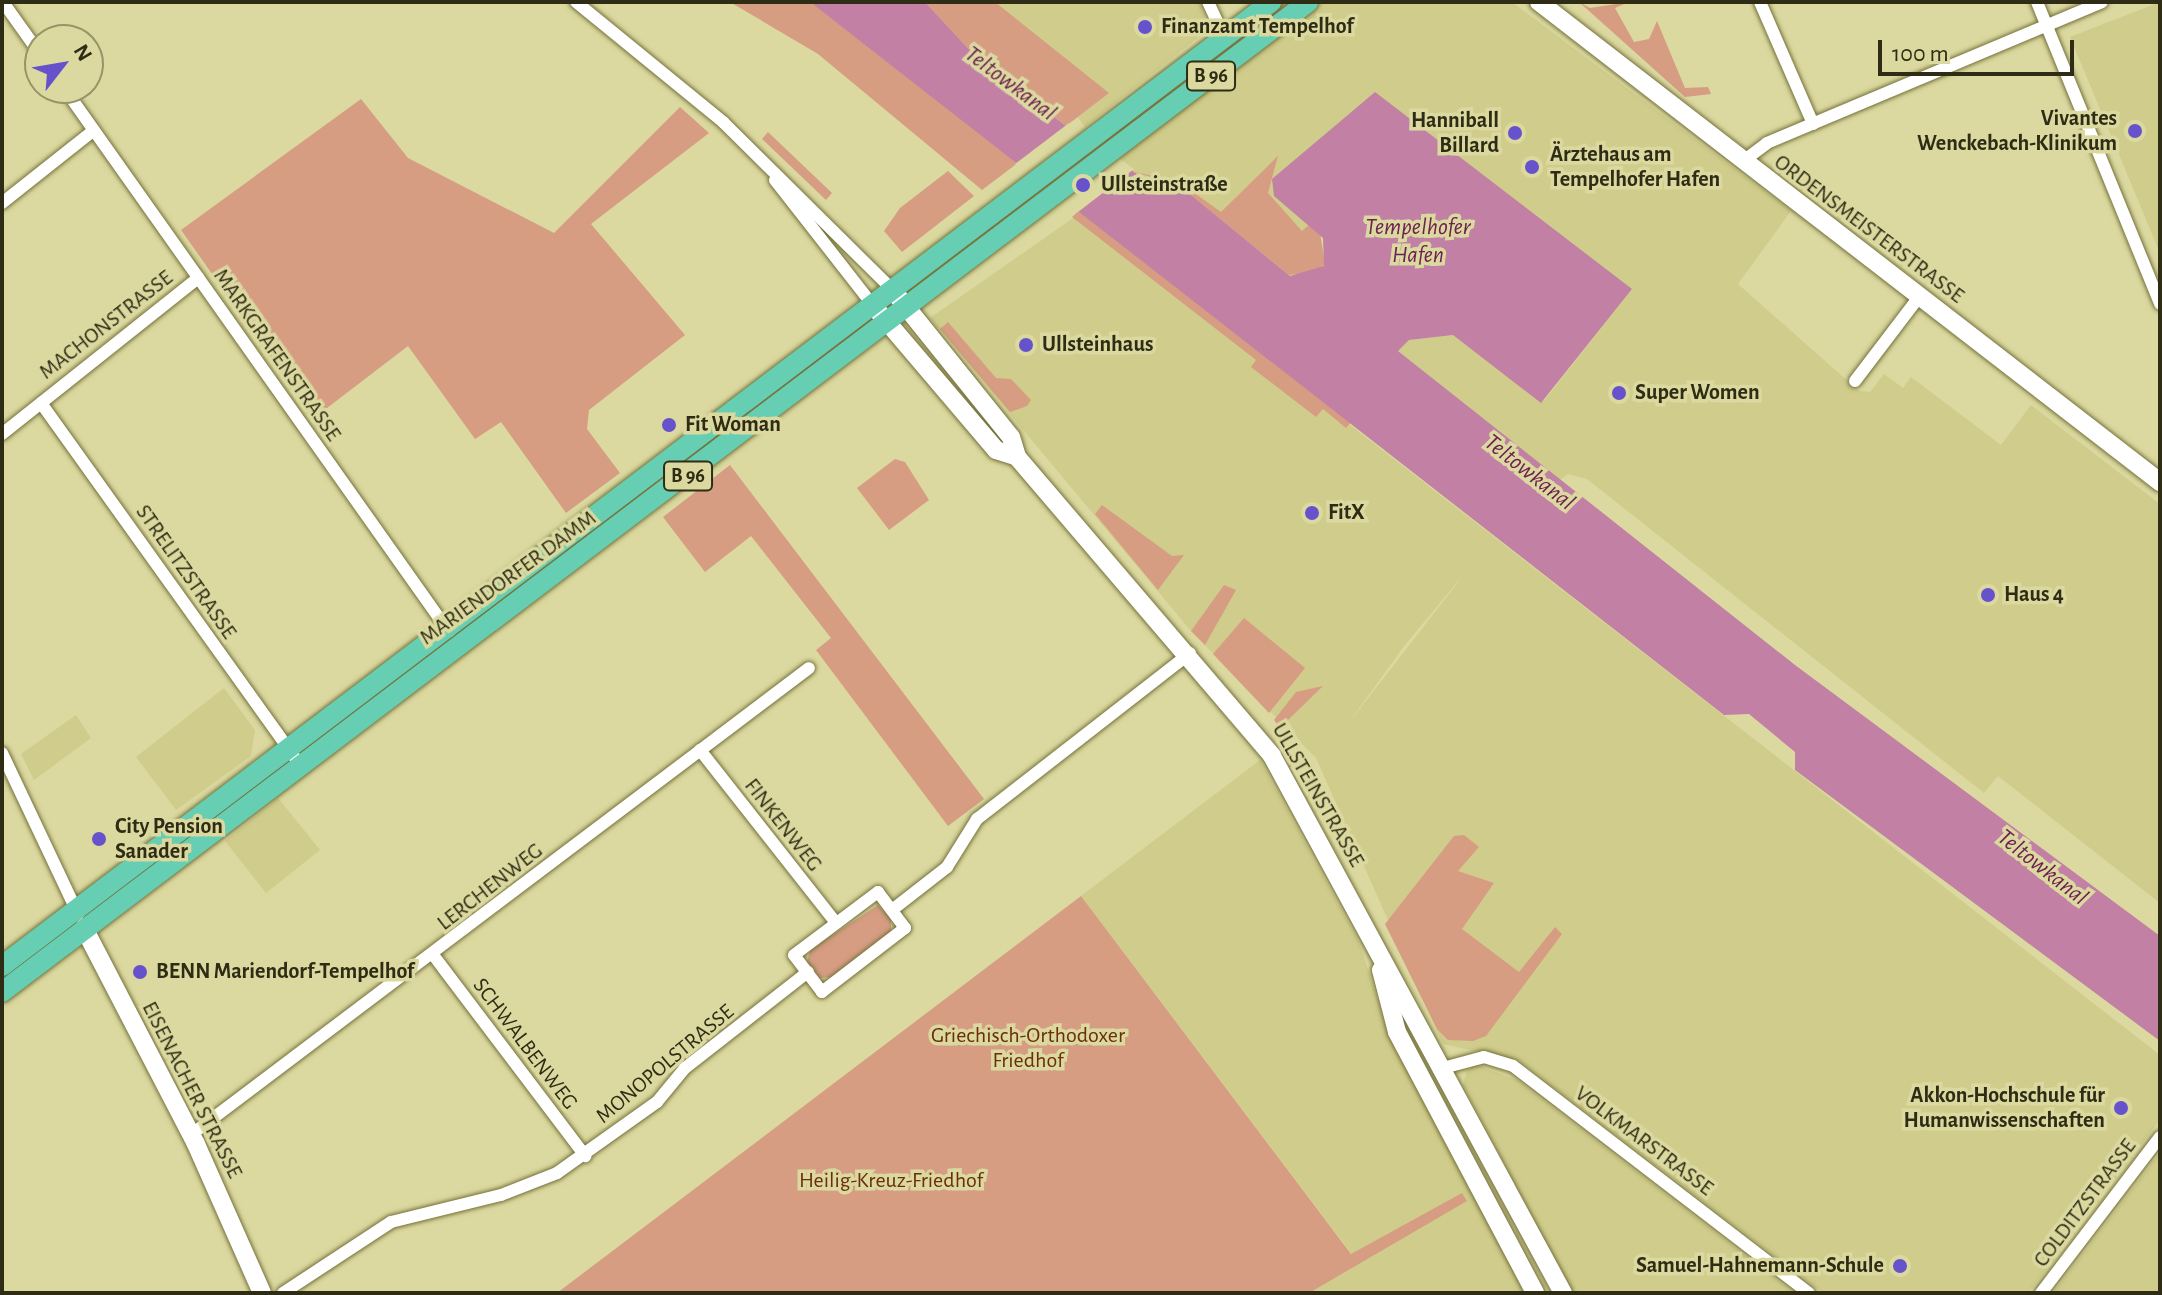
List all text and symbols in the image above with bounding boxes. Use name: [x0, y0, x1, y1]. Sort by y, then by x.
place label: Finanzamt Tempelhof: [1161, 14, 1353, 40]
marker: Finanzamt Tempelhof: [1136, 18, 1154, 36]
north arrow: [24, 24, 104, 104]
scale bar: [1882, 24, 2078, 74]
text: N: [69, 40, 96, 65]
water label: Teltowkanal: [958, 40, 1062, 128]
text: 100 m: [1892, 42, 1949, 66]
road number: B 96: [1185, 60, 1237, 92]
place label: Vivantes Wenckebach-Klinikum: [1917, 105, 2117, 156]
place label: Hanniball Billard: [1411, 107, 1499, 158]
marker: Vivantes Wenckebach-Klinikum: [2124, 120, 2146, 142]
marker: Hanniball Billard: [1506, 124, 1524, 142]
place label: Ärztehaus am Tempelhofer Hafen: [1550, 141, 1720, 192]
street label: ORDENSMEISTERSTRASSE: [1769, 149, 1969, 309]
marker: Ärztehaus am Tempelhofer Hafen: [1521, 156, 1543, 178]
place label: Ullsteinstraße: [1101, 172, 1228, 198]
marker: Ullsteinstraße: [1072, 174, 1094, 196]
water label: Tempelhofer Hafen: [1365, 214, 1471, 270]
street label: MARKGRAFENSTRASSE: [208, 264, 346, 446]
street label: MACHONSTRASSE: [34, 265, 178, 385]
place label: Ullsteinhaus: [1042, 332, 1153, 358]
marker: Ullsteinhaus: [1017, 336, 1035, 354]
place label: Super Women: [1635, 380, 1760, 406]
marker: Super Women: [1610, 384, 1628, 402]
place label: Fit Woman: [685, 412, 781, 438]
marker: Fit Woman: [660, 416, 678, 434]
water label: Teltowkanal: [1478, 429, 1580, 517]
road number: B 96: [662, 460, 714, 492]
street label: STRELITZSTRASSE: [130, 500, 242, 644]
place label: FitX: [1328, 500, 1365, 526]
marker: FitX: [1303, 504, 1321, 522]
street label: MARIENDORFER DAMM: [415, 505, 601, 651]
place label: Haus 4: [2004, 582, 2064, 608]
marker: Haus 4: [1979, 586, 1997, 604]
street label: ULLSTEINSTRASSE: [1266, 718, 1370, 872]
street label: FINKENWEG: [738, 773, 828, 877]
place label: City Pension Sanader: [115, 813, 223, 864]
water label: Teltowkanal: [1991, 824, 2093, 912]
marker: City Pension Sanader: [90, 830, 108, 848]
street label: LERCHENWEG: [432, 838, 548, 936]
place label: BENN Mariendorf-Tempelhof: [156, 959, 414, 985]
marker: BENN Mariendorf-Tempelhof: [131, 963, 149, 981]
street label: SCHWALBENWEG: [467, 973, 583, 1115]
street label: EISENACHER STRASSE: [136, 997, 248, 1183]
street label: MONOPOLSTRASSE: [591, 999, 739, 1129]
park label: Griechisch-Orthodoxer Friedhof: [931, 1022, 1125, 1074]
street label: VOLKMARSTRASSE: [1570, 1080, 1718, 1202]
place label: Akkon-Hochschule für Humanwissenschaften: [1904, 1082, 2105, 1134]
marker: Akkon-Hochschule für Humanwissenschaften: [2112, 1099, 2130, 1117]
street label: COLDITZSTRASSE: [2028, 1134, 2142, 1272]
park label: Heilig-Kreuz-Friedhof: [799, 1168, 983, 1194]
place label: Samuel-Hahnemann-Schule: [1636, 1253, 1884, 1279]
marker: Samuel-Hahnemann-Schule: [1891, 1257, 1909, 1275]

